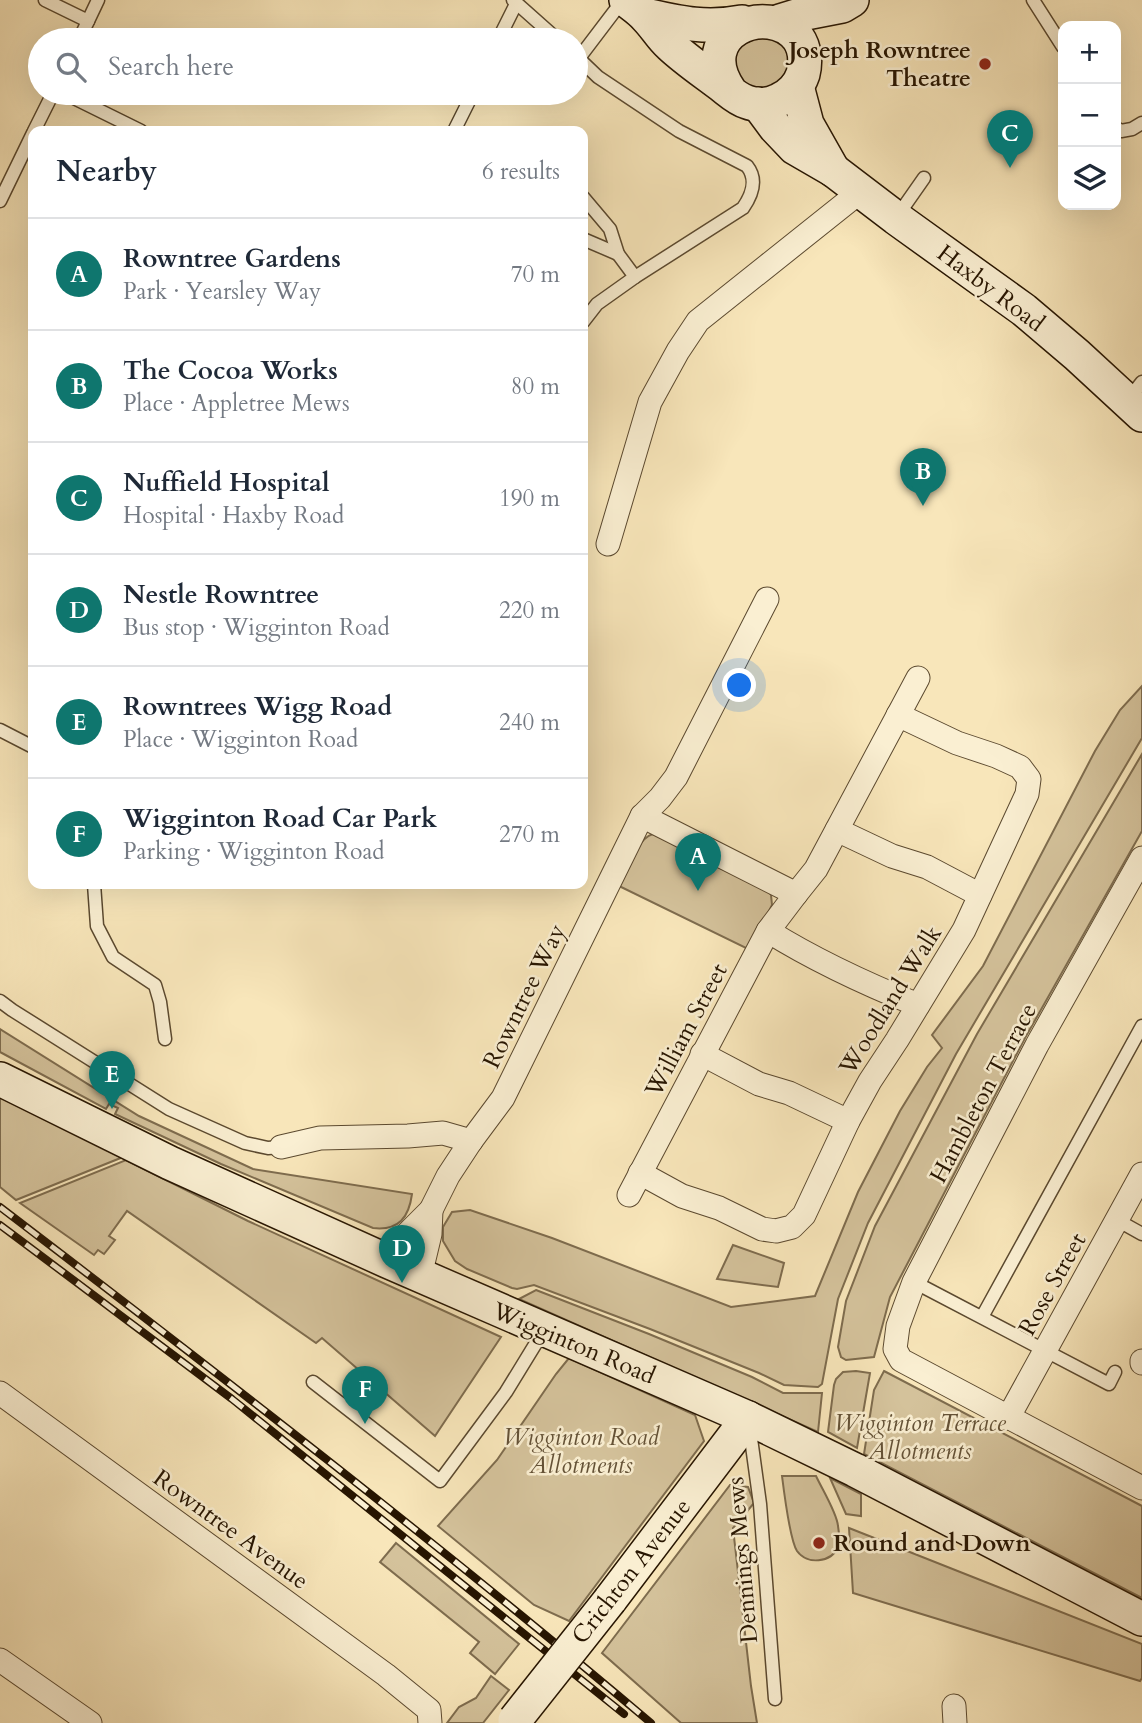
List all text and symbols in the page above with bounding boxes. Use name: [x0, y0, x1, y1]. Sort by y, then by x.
map controls: [1058, 21, 1121, 210]
button: +: [1058, 21, 1121, 84]
search box: [28, 28, 588, 105]
place label: Joseph Rowntree Theatre: [786, 34, 971, 95]
icon: search: [52, 48, 90, 86]
text: Search here: [108, 49, 234, 84]
marker: Joseph Rowntree Theatre: [977, 56, 993, 72]
button: −: [1058, 84, 1121, 147]
pin: C: [987, 110, 1033, 168]
button: layers: [1058, 147, 1121, 210]
text: Nearby: [56, 151, 157, 192]
text: 6 results: [482, 156, 560, 187]
street label: Haxby Road: [930, 237, 1052, 340]
text: Rowntree Gardens: [123, 241, 341, 276]
text: A: [70, 259, 88, 290]
text: 70 m: [511, 259, 560, 290]
text: Park · Yearsley Way: [123, 276, 321, 307]
text: The Cocoa Works: [123, 353, 338, 388]
text: B: [71, 371, 87, 402]
text: 80 m: [511, 371, 560, 402]
text: Place · Appletree Mews: [123, 388, 350, 419]
pin: B: [900, 448, 946, 506]
text: Nuffield Hospital: [123, 465, 330, 500]
text: C: [70, 483, 88, 514]
text: 190 m: [499, 483, 560, 514]
text: Hospital · Haxby Road: [123, 500, 344, 531]
text: Nestle Rowntree: [123, 577, 319, 612]
text: D: [69, 595, 89, 626]
text: 220 m: [499, 595, 560, 626]
text: Bus stop · Wigginton Road: [123, 612, 390, 643]
your location: [722, 668, 756, 702]
text: Rowntrees Wigg Road: [123, 689, 392, 724]
text: E: [72, 707, 86, 738]
text: 240 m: [499, 707, 560, 738]
text: Place · Wigginton Road: [123, 724, 358, 755]
text: Wigginton Road Car Park: [123, 801, 437, 836]
text: F: [72, 819, 86, 850]
text: 270 m: [499, 819, 560, 850]
pin: A: [675, 833, 721, 891]
text: Parking · Wigginton Road: [123, 836, 385, 867]
street label: Rowntree Way: [475, 918, 574, 1074]
street label: Woodland Walk: [831, 919, 950, 1082]
street label: William Street: [637, 957, 736, 1104]
street label: Hambleton Terrace: [922, 997, 1045, 1189]
pin: E: [89, 1051, 135, 1109]
pin: D: [379, 1225, 425, 1283]
street label: Rose Street: [1011, 1227, 1094, 1342]
street label: Wigginton Road: [486, 1294, 661, 1393]
pin: F: [342, 1366, 388, 1424]
park label: Wigginton Terrace Allotments: [834, 1407, 1007, 1468]
park label: Wigginton Road Allotments: [503, 1421, 660, 1482]
street label: Rowntree Avenue: [146, 1462, 315, 1597]
street label: Dennings Mews: [719, 1475, 766, 1644]
street label: Crichton Avenue: [564, 1492, 699, 1651]
place label: Round and Down: [833, 1527, 1031, 1560]
marker: Round and Down: [811, 1535, 827, 1551]

